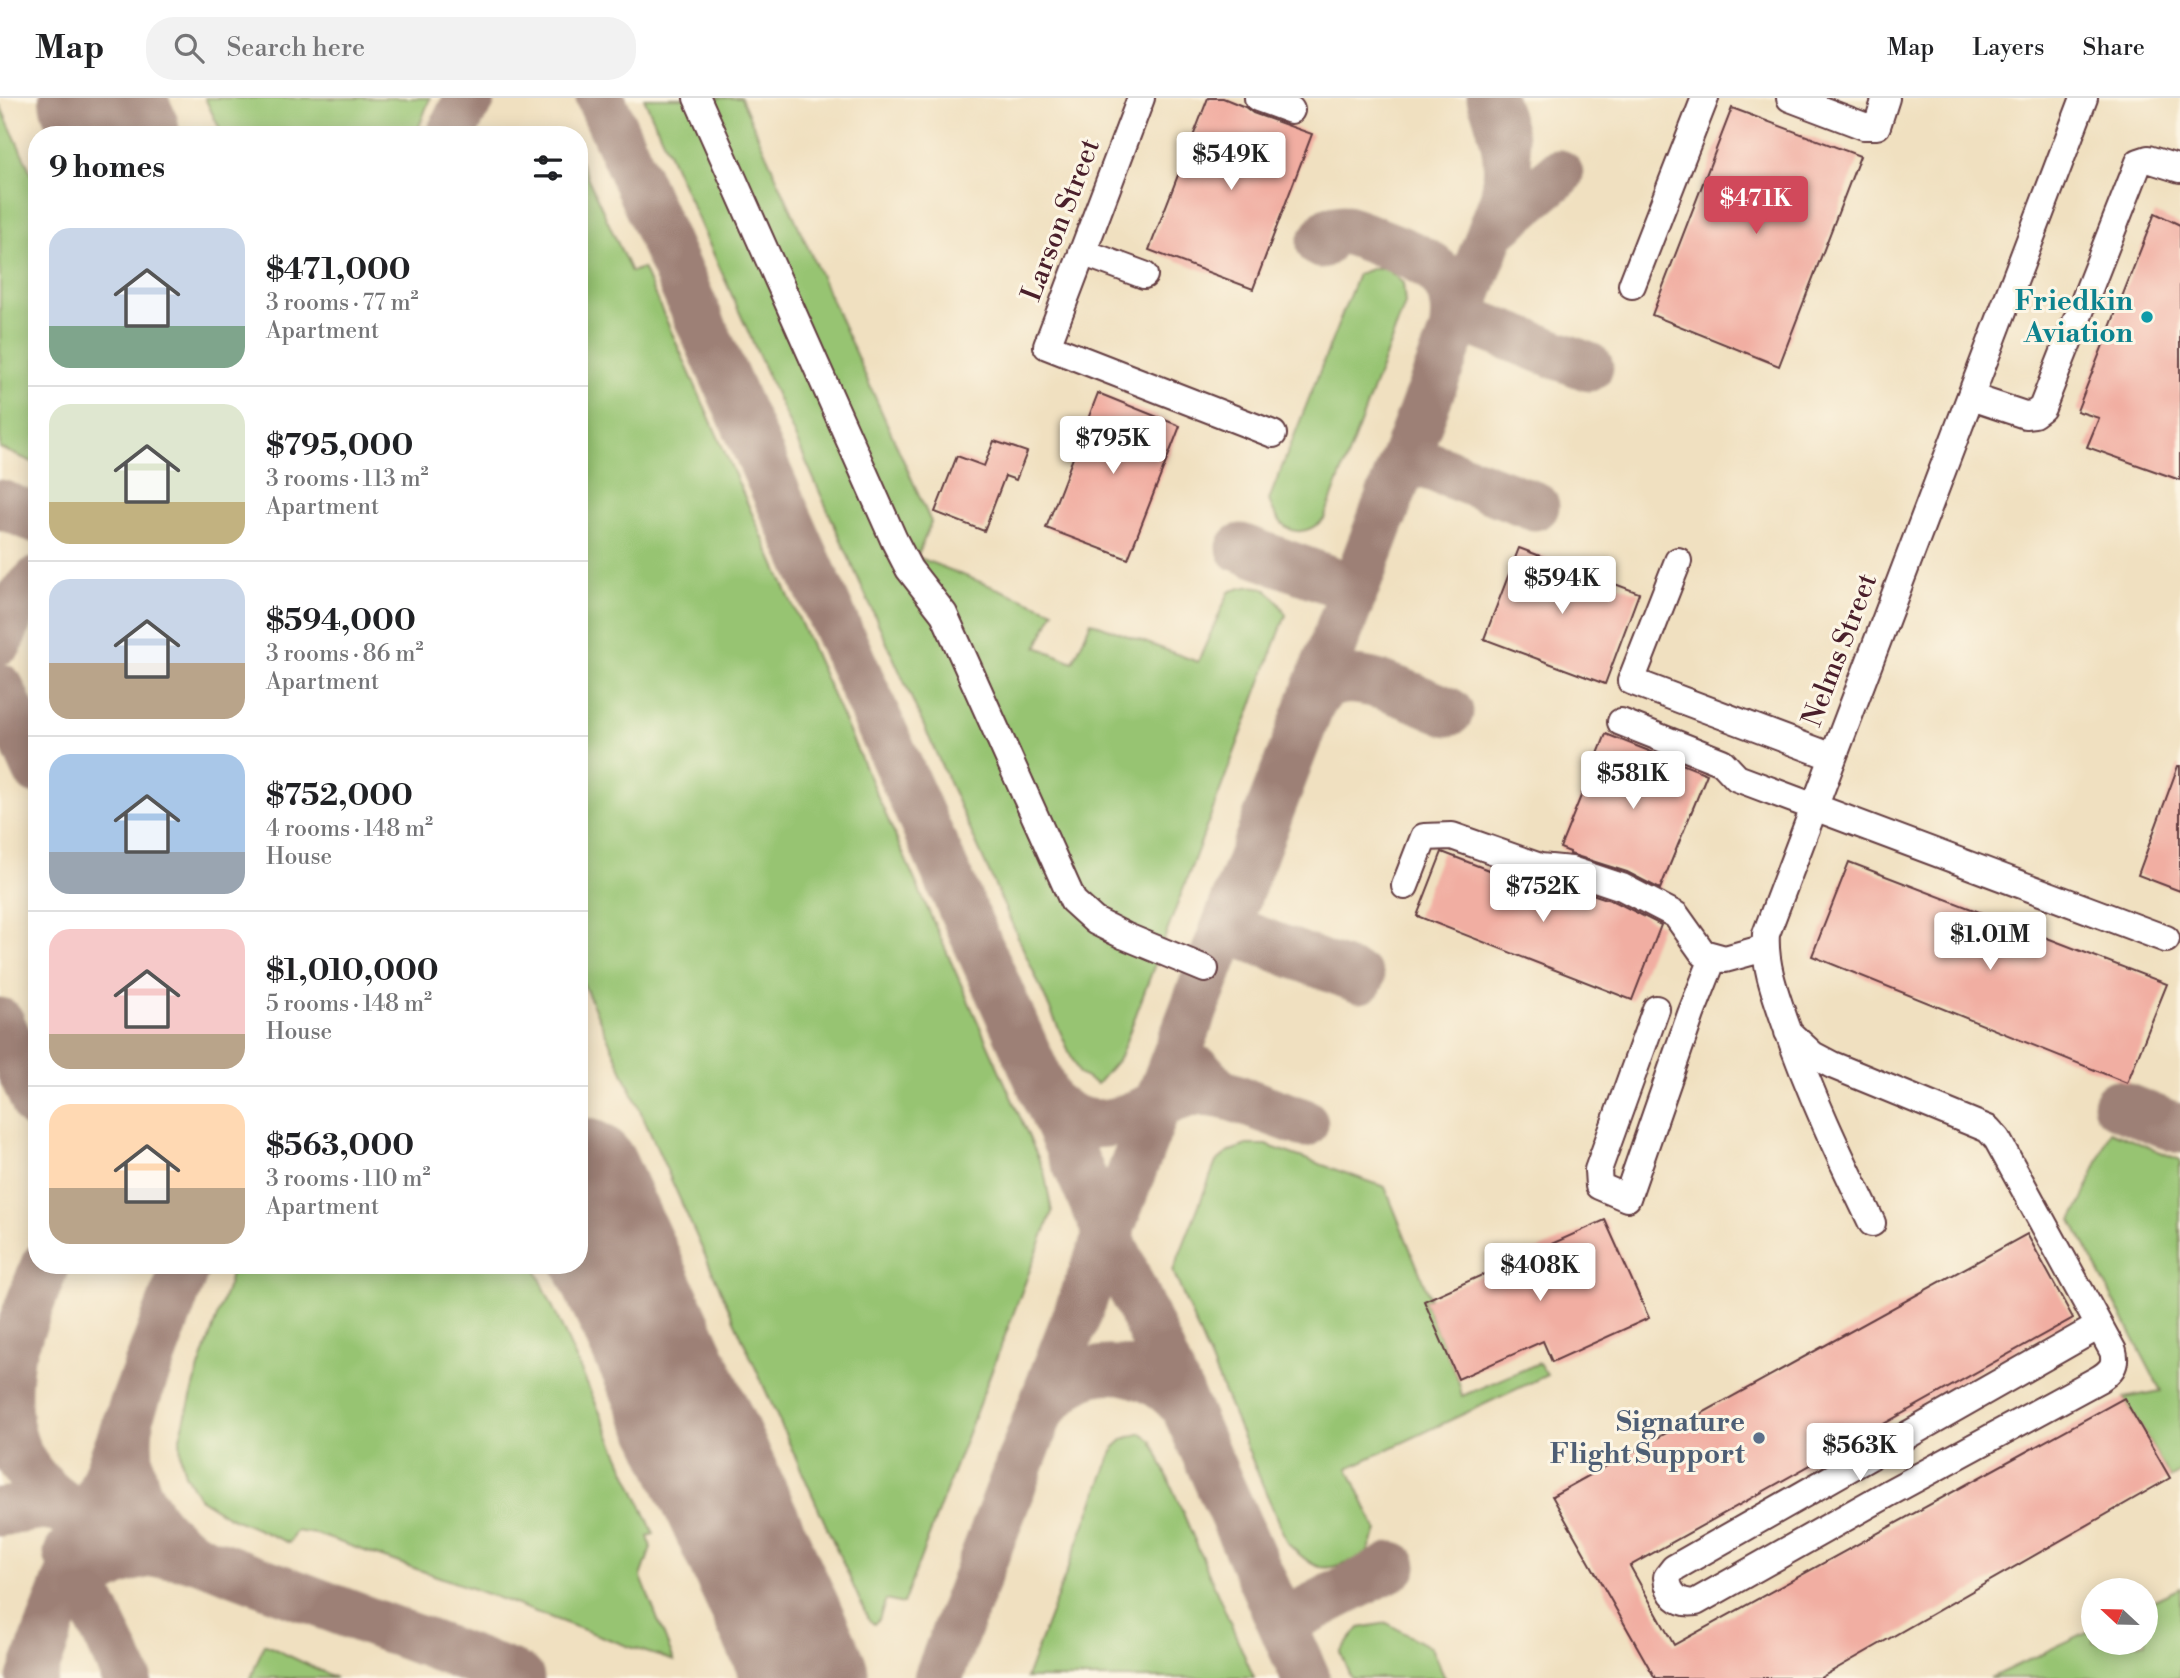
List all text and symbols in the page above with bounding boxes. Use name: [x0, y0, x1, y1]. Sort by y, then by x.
search box: [146, 17, 636, 80]
text: Map: [35, 28, 104, 69]
icon: search: [170, 29, 208, 67]
text: Search here: [226, 32, 365, 64]
text: Map: [1887, 33, 1934, 63]
text: Layers: [1972, 33, 2044, 63]
text: Share: [2082, 33, 2145, 63]
pin: $549K: [1182, 132, 1280, 192]
street label: Larson Street: [1014, 134, 1108, 306]
text: $549K: [1193, 141, 1269, 169]
text: 9 homes: [49, 149, 165, 187]
icon: filters: [529, 149, 567, 187]
pin: $471K: [1707, 176, 1805, 236]
text: $471K: [1720, 185, 1792, 213]
text: $471,000: [266, 251, 411, 289]
icon: home: [105, 256, 189, 340]
place label: Friedkin Aviation: [2015, 284, 2133, 351]
text: 3 rooms · 77 m²: [266, 289, 419, 317]
marker: Friedkin Aviation: [2139, 309, 2155, 325]
text: Apartment: [266, 317, 379, 345]
pin: $795K: [1064, 416, 1162, 476]
text: $795K: [1076, 425, 1150, 453]
text: $795,000: [266, 427, 413, 465]
icon: home: [105, 432, 189, 516]
text: 3 rooms · 113 m²: [266, 465, 429, 493]
text: Apartment: [266, 493, 379, 521]
pin: $594K: [1513, 556, 1611, 616]
text: $594K: [1524, 565, 1600, 593]
street label: Nelms Street: [1795, 568, 1885, 732]
text: $594,000: [266, 602, 416, 640]
icon: home: [105, 607, 189, 691]
text: 3 rooms · 86 m²: [266, 640, 423, 668]
text: Apartment: [266, 668, 379, 696]
pin: $581K: [1584, 752, 1682, 811]
text: $581K: [1597, 760, 1669, 788]
text: $752,000: [266, 777, 413, 815]
icon: home: [105, 782, 189, 866]
text: 4 rooms · 148 m²: [266, 815, 433, 843]
text: House: [266, 843, 332, 871]
pin: $752K: [1494, 864, 1592, 924]
text: $752K: [1506, 873, 1580, 901]
pin: $1.01M: [1933, 912, 2047, 972]
text: $1.01M: [1950, 921, 2030, 949]
text: $1,010,000: [266, 952, 439, 990]
icon: home: [105, 957, 189, 1041]
text: 5 rooms · 148 m²: [266, 990, 432, 1018]
text: House: [266, 1018, 332, 1046]
text: $563,000: [266, 1127, 414, 1165]
icon: home: [105, 1132, 189, 1216]
text: 3 rooms · 110 m²: [266, 1165, 430, 1193]
text: Apartment: [266, 1193, 379, 1221]
pin: $408K: [1491, 1244, 1589, 1303]
text: $408K: [1500, 1252, 1580, 1280]
place label: Signature Flight Support: [1550, 1405, 1746, 1472]
pin: $563K: [1811, 1424, 1909, 1483]
marker: Signature Flight Support: [1751, 1430, 1767, 1446]
text: $563K: [1823, 1432, 1897, 1460]
north arrow: [2081, 1578, 2158, 1656]
map controls: [2081, 1578, 2158, 1655]

